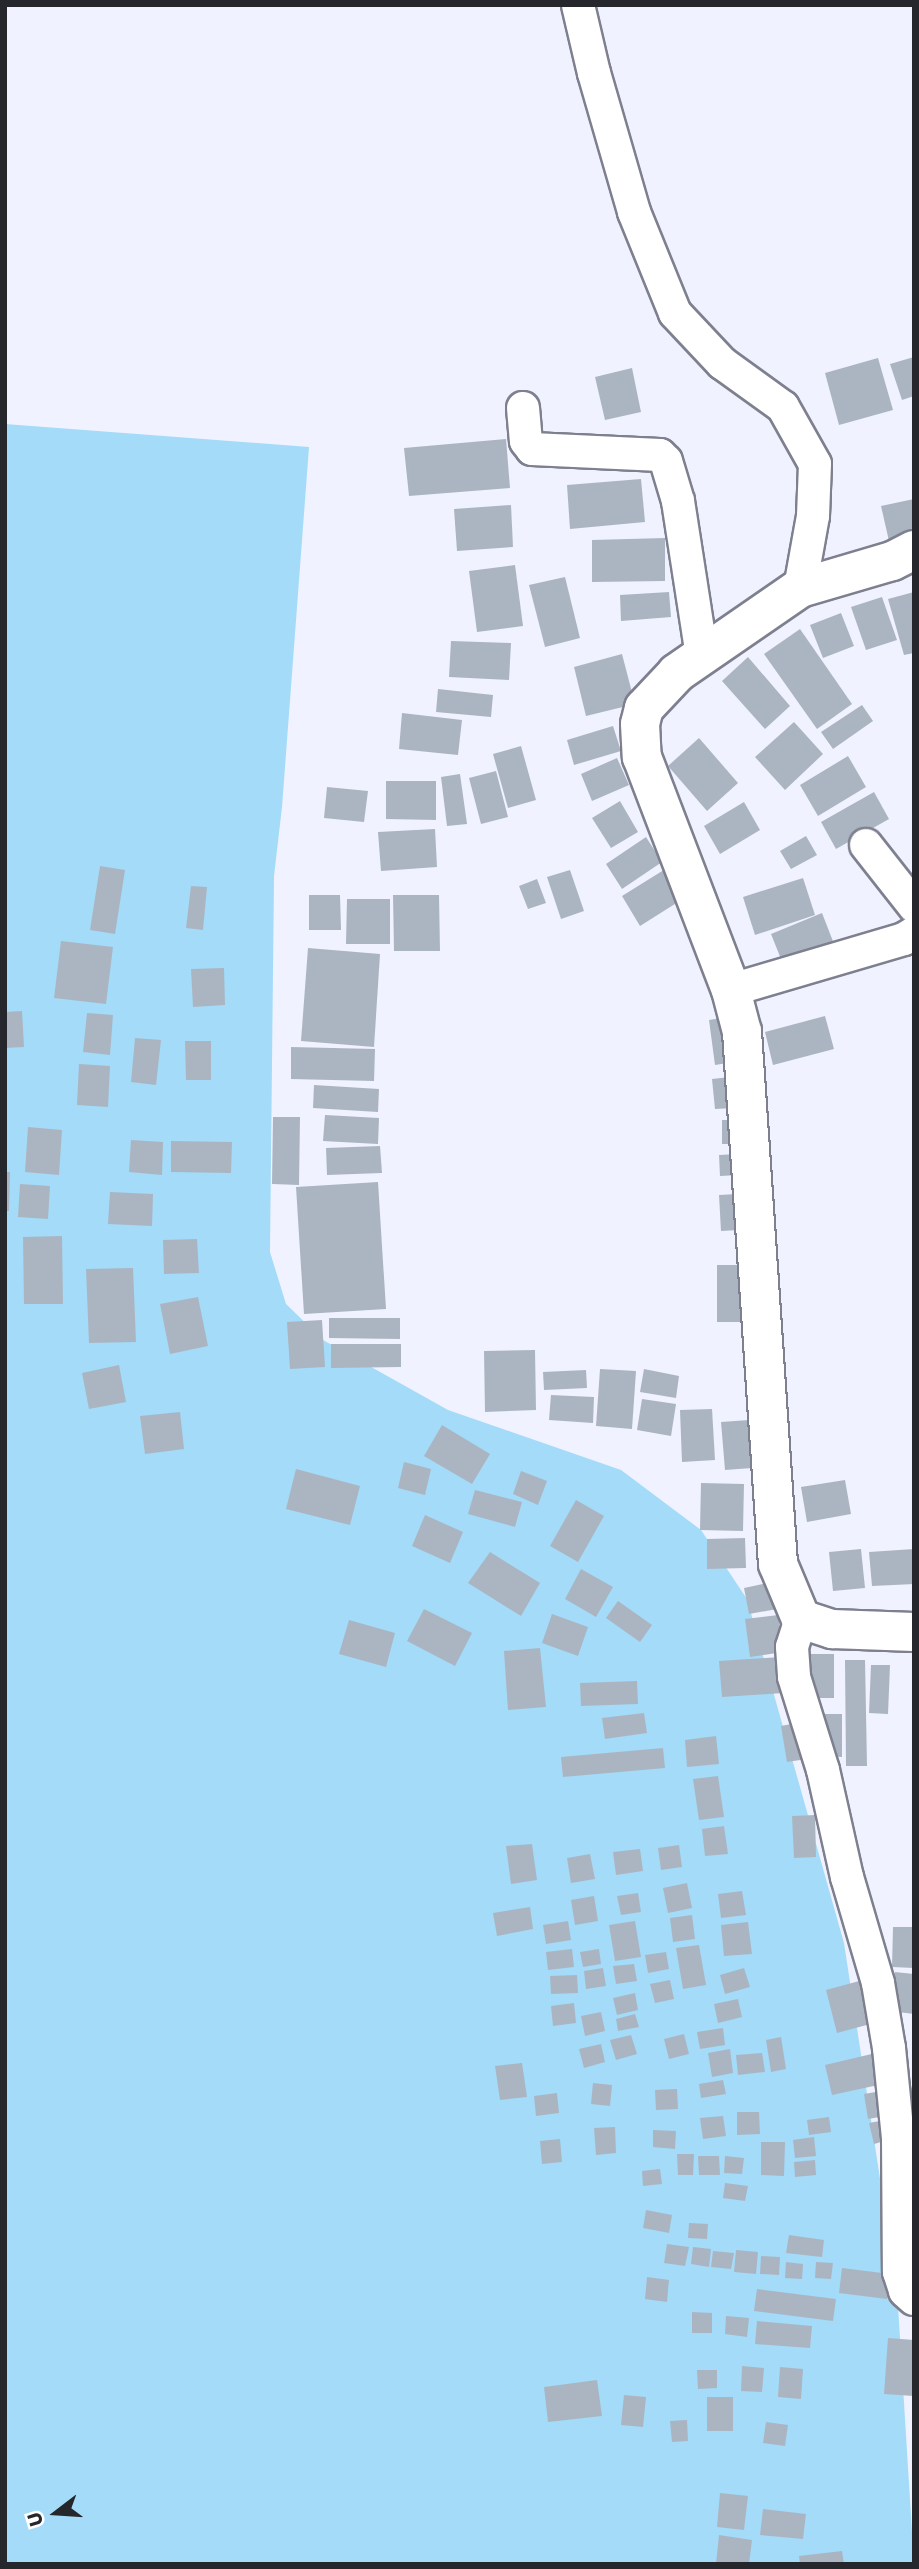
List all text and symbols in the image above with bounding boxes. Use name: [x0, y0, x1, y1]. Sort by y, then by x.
north arrow: [21, 2478, 91, 2548]
text: U: [21, 2509, 50, 2530]

